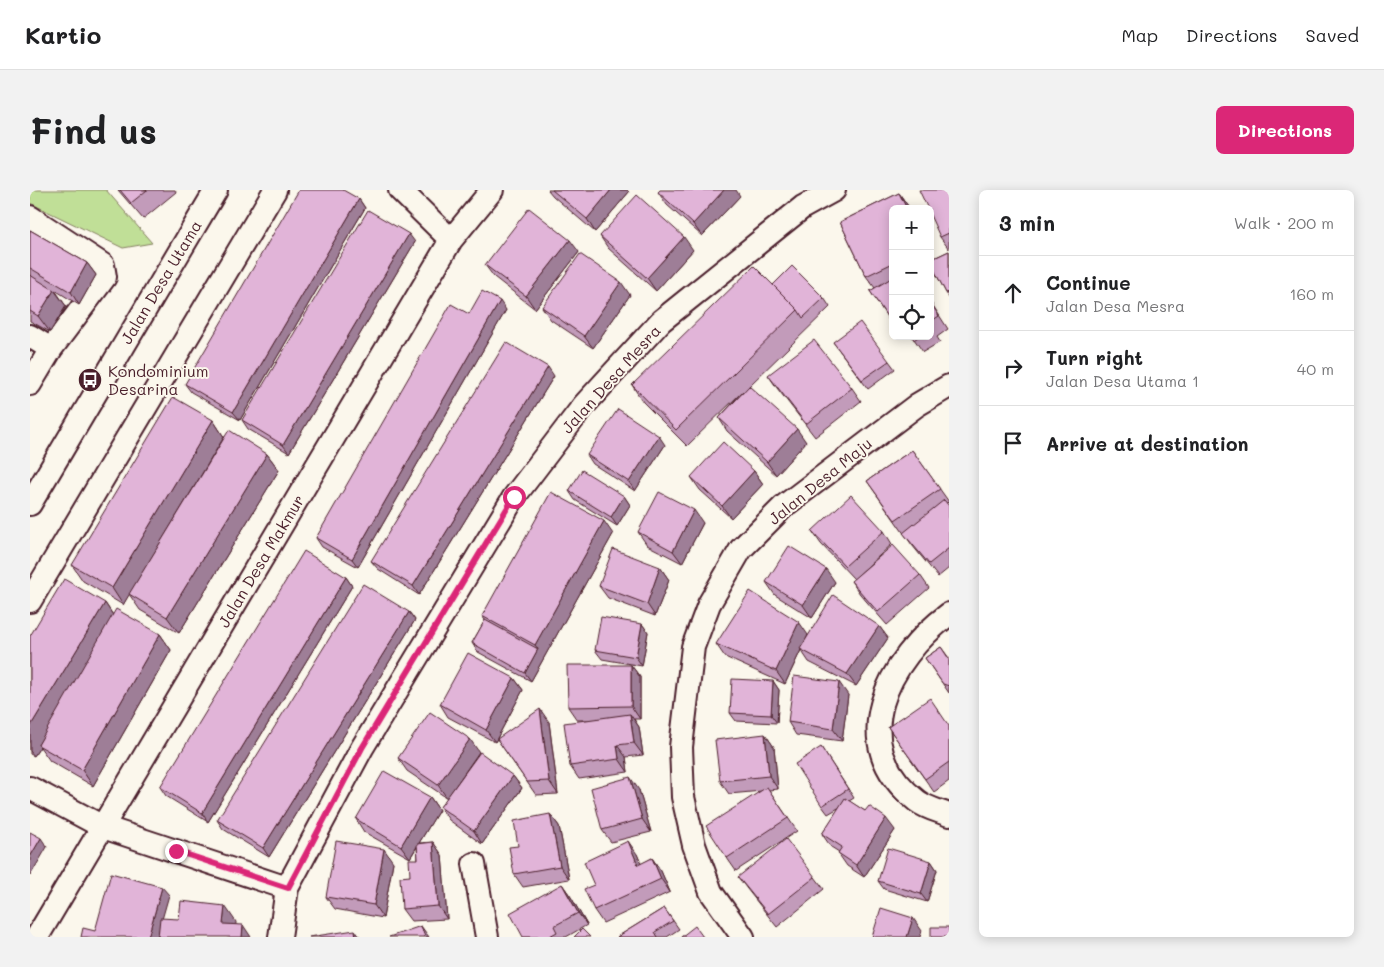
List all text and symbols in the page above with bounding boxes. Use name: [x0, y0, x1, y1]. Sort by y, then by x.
text: Kartio: [25, 19, 101, 50]
text: Map: [1121, 23, 1158, 47]
text: Directions: [1186, 23, 1278, 47]
text: Saved: [1306, 23, 1359, 47]
button: Directions: [1216, 106, 1354, 154]
text: Find us: [30, 107, 157, 153]
map controls: [889, 205, 934, 340]
button: +: [889, 205, 934, 250]
text: 3 min: [999, 209, 1055, 236]
text: Walk · 200 m: [1234, 212, 1334, 233]
street label: Jalan Desa Utama: [115, 216, 206, 348]
button: −: [889, 250, 934, 295]
text: Continue: [1046, 270, 1131, 295]
icon: ahead: [999, 279, 1027, 307]
text: 160 m: [1289, 283, 1334, 304]
button: locate: [889, 295, 934, 340]
text: Jalan Desa Mesra: [1046, 295, 1185, 316]
street label: Jalan Desa Mesra: [556, 320, 665, 437]
text: Turn right: [1046, 345, 1143, 370]
icon: right: [999, 354, 1027, 382]
text: 40 m: [1297, 358, 1334, 379]
place label: Kondominium Desarina: [108, 360, 209, 399]
bus stop icon: Kondominium Desarina: [77, 367, 103, 393]
text: Jalan Desa Utama 1: [1046, 370, 1199, 391]
icon: arrive: [999, 429, 1027, 457]
text: Arrive at destination: [1046, 431, 1249, 456]
street label: Jalan Desa Maju: [764, 432, 876, 529]
route start: [503, 486, 526, 509]
street label: Jalan Desa Makmur: [213, 491, 309, 631]
route end: [165, 840, 188, 863]

